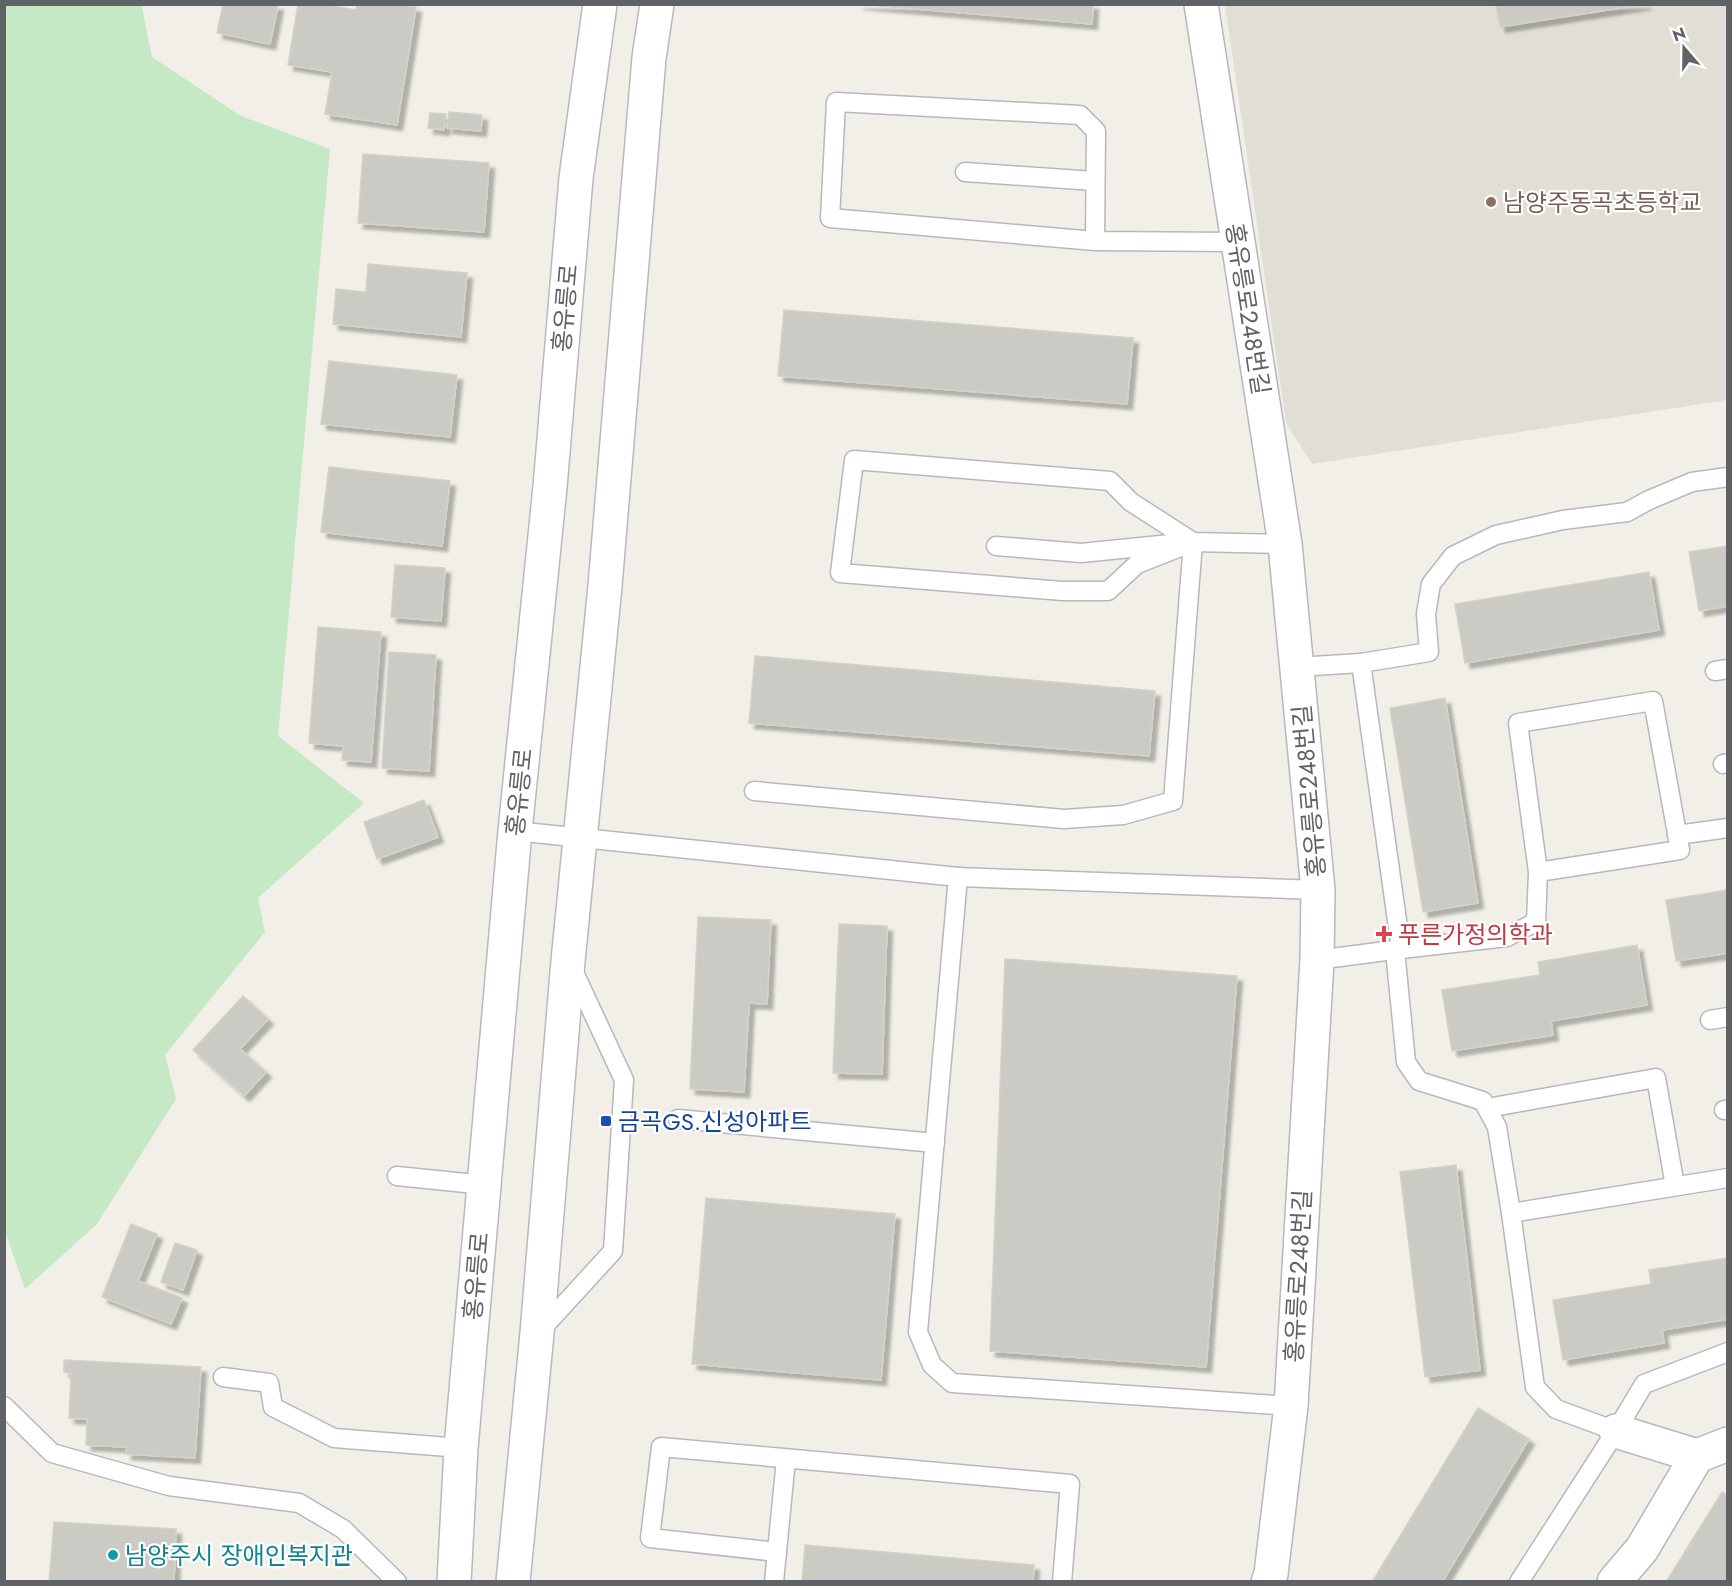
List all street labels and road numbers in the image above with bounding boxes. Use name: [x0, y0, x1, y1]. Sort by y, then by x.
street label: 홍유릉로248번길: [1217, 221, 1279, 397]
street label: 홍유릉로: [544, 262, 586, 354]
street label: 홍유릉로248번길: [1284, 703, 1334, 879]
street label: 홍유릉로: [497, 746, 541, 838]
street label: 홍유릉로248번길: [1276, 1189, 1320, 1363]
street label: 홍유릉로: [455, 1230, 497, 1322]

